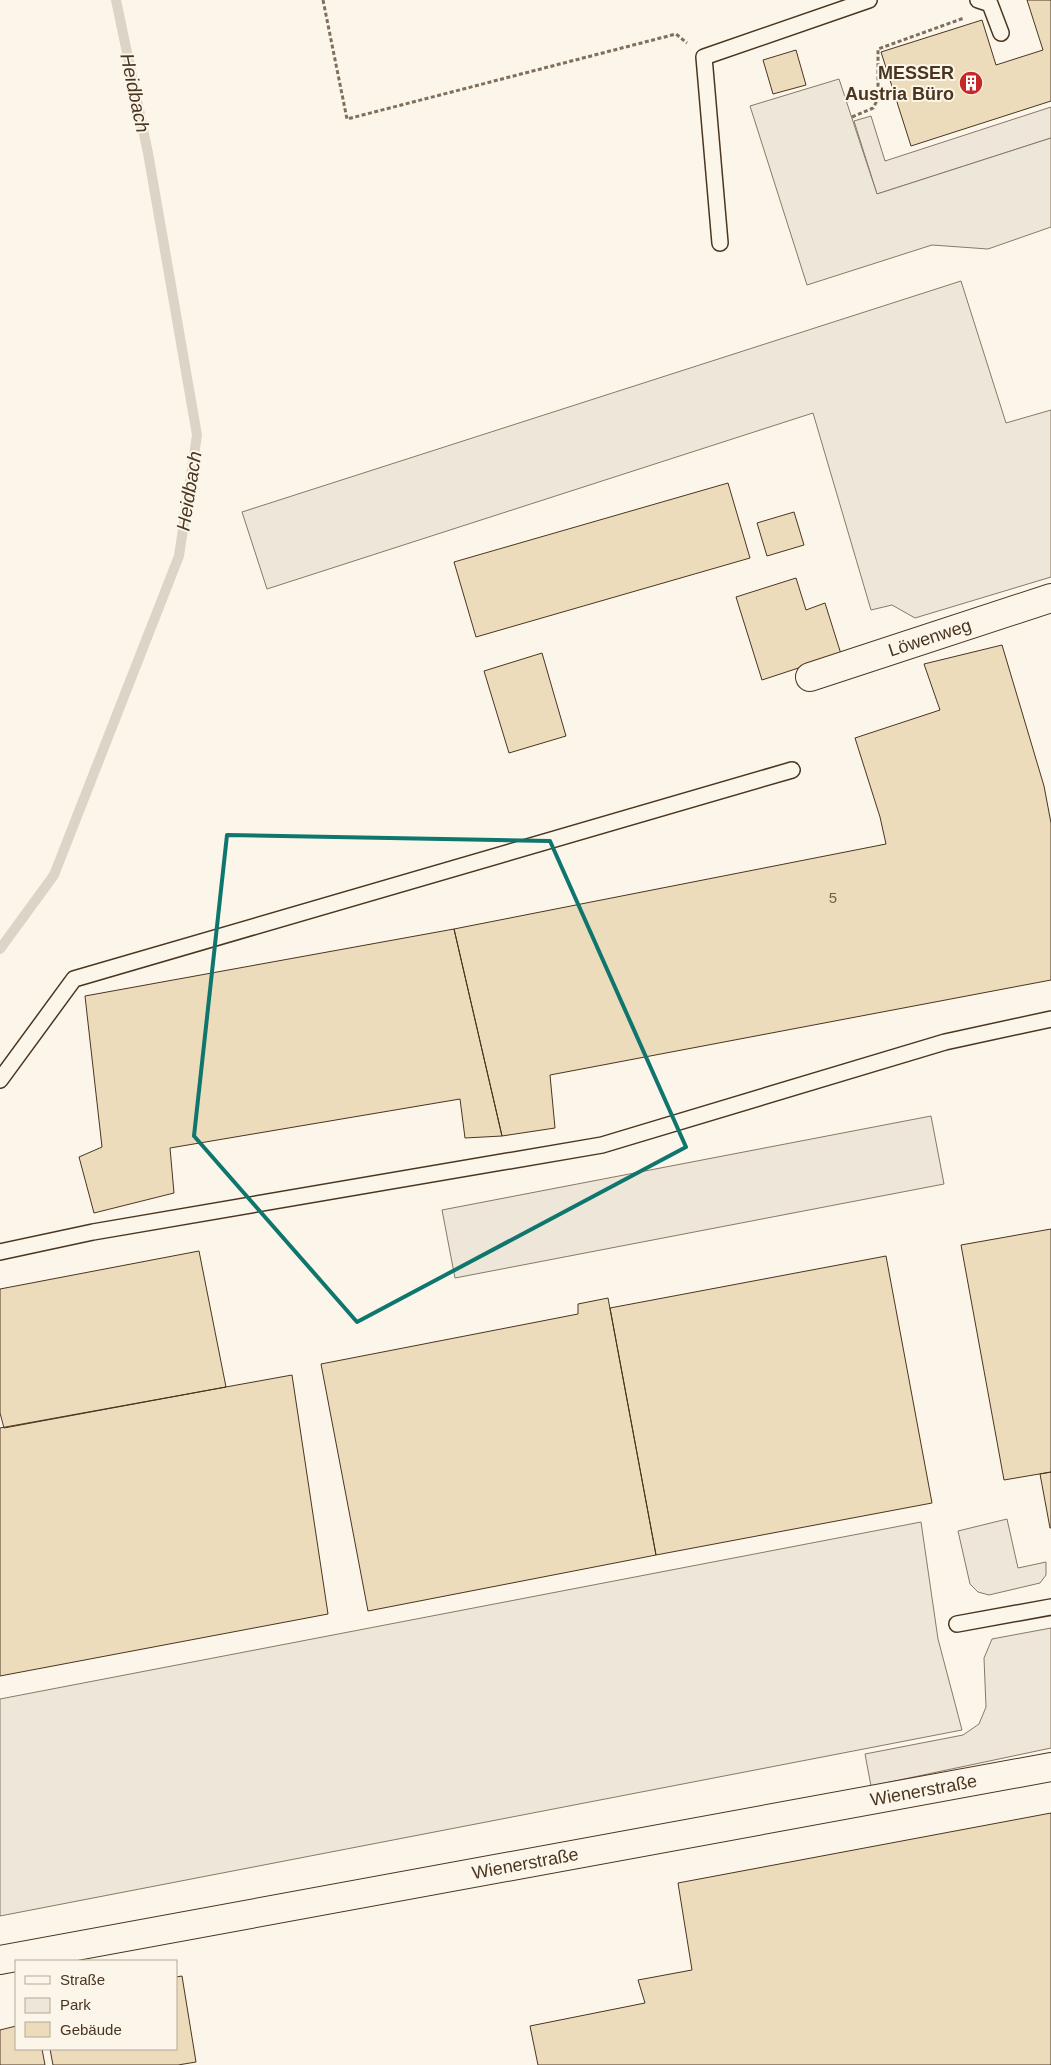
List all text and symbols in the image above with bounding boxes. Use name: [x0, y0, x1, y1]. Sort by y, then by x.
water label: Heidbach: [116, 52, 154, 134]
place label: MESSER Austria Büro: [845, 63, 954, 104]
building icon: MESSER Austria Büro: [958, 70, 984, 96]
water label: Heidbach: [172, 450, 206, 532]
street label: Löwenweg: [886, 615, 974, 661]
house number: 5: [829, 889, 837, 906]
street label: Wienerstraße: [869, 1771, 979, 1810]
street label: Wienerstraße: [470, 1844, 580, 1883]
legend: [15, 1960, 178, 2050]
text: Straße: [60, 1971, 105, 1988]
text: Park: [60, 1996, 91, 2013]
text: Gebäude: [60, 2021, 122, 2038]

